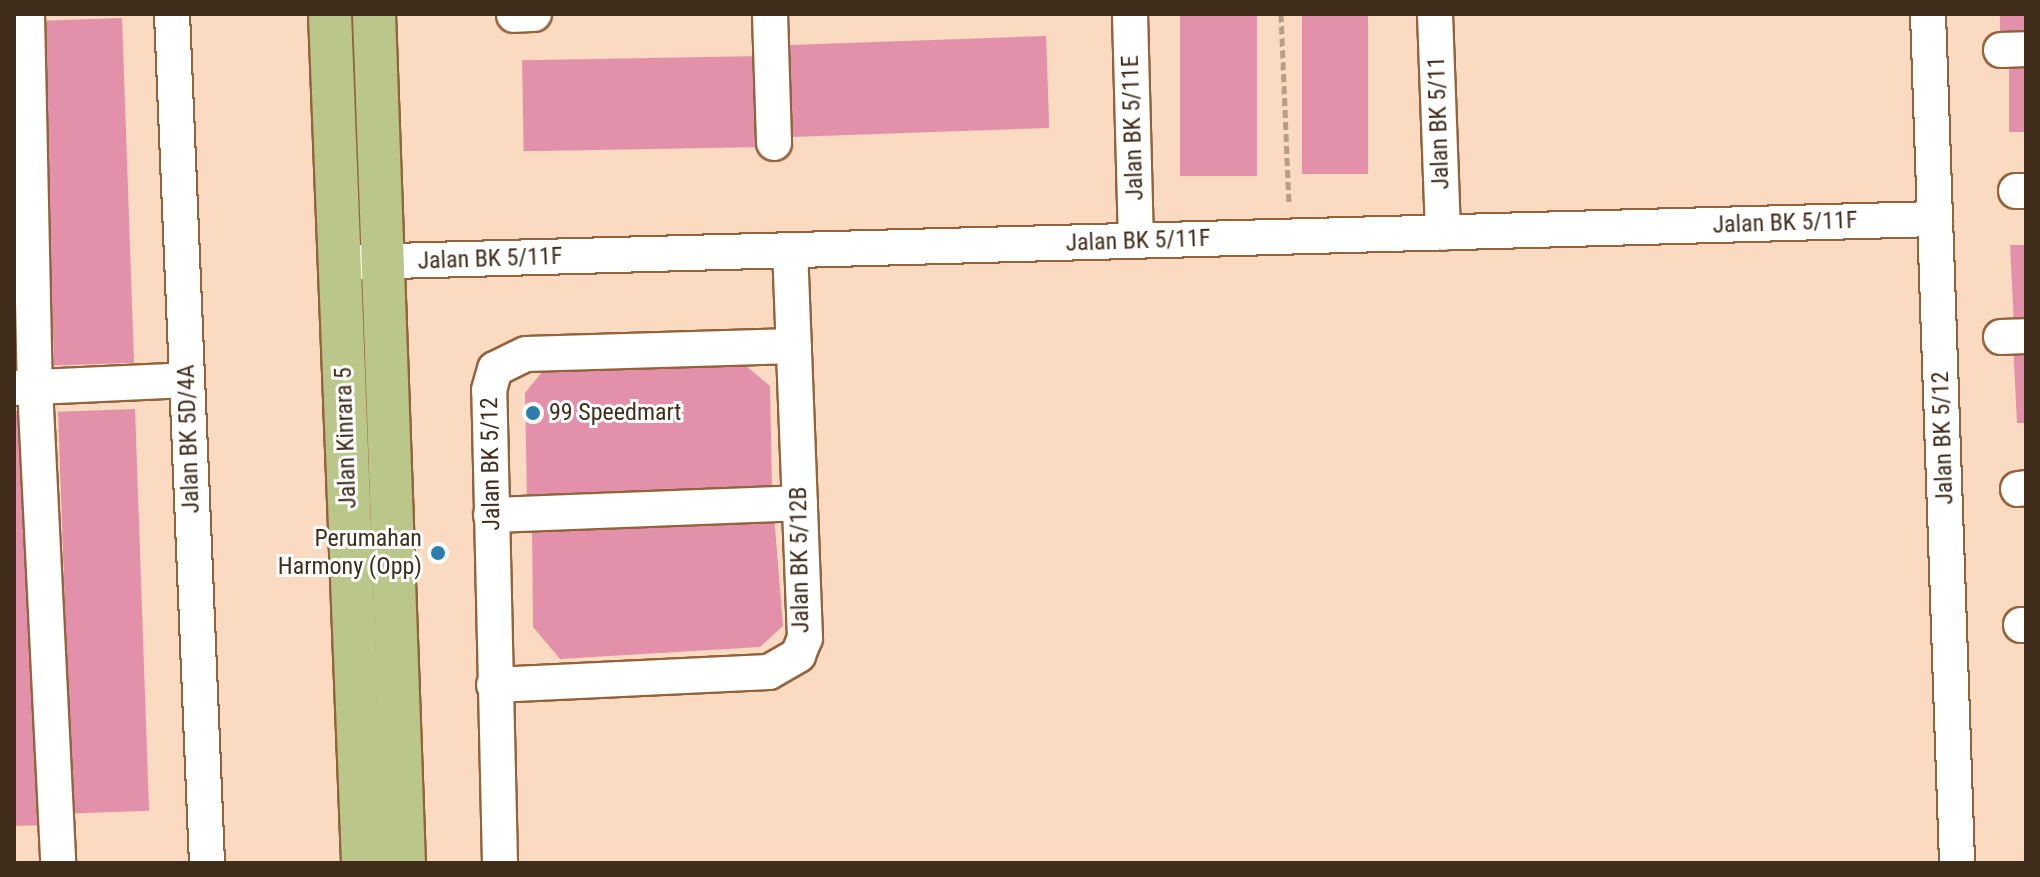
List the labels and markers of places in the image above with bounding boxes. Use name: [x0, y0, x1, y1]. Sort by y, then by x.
place label: 99 Speedmart: [549, 399, 681, 427]
marker: 99 Speedmart: [524, 404, 542, 422]
place label: Perumahan Harmony (Opp): [278, 525, 422, 581]
marker: Perumahan Harmony (Opp): [429, 544, 447, 562]

